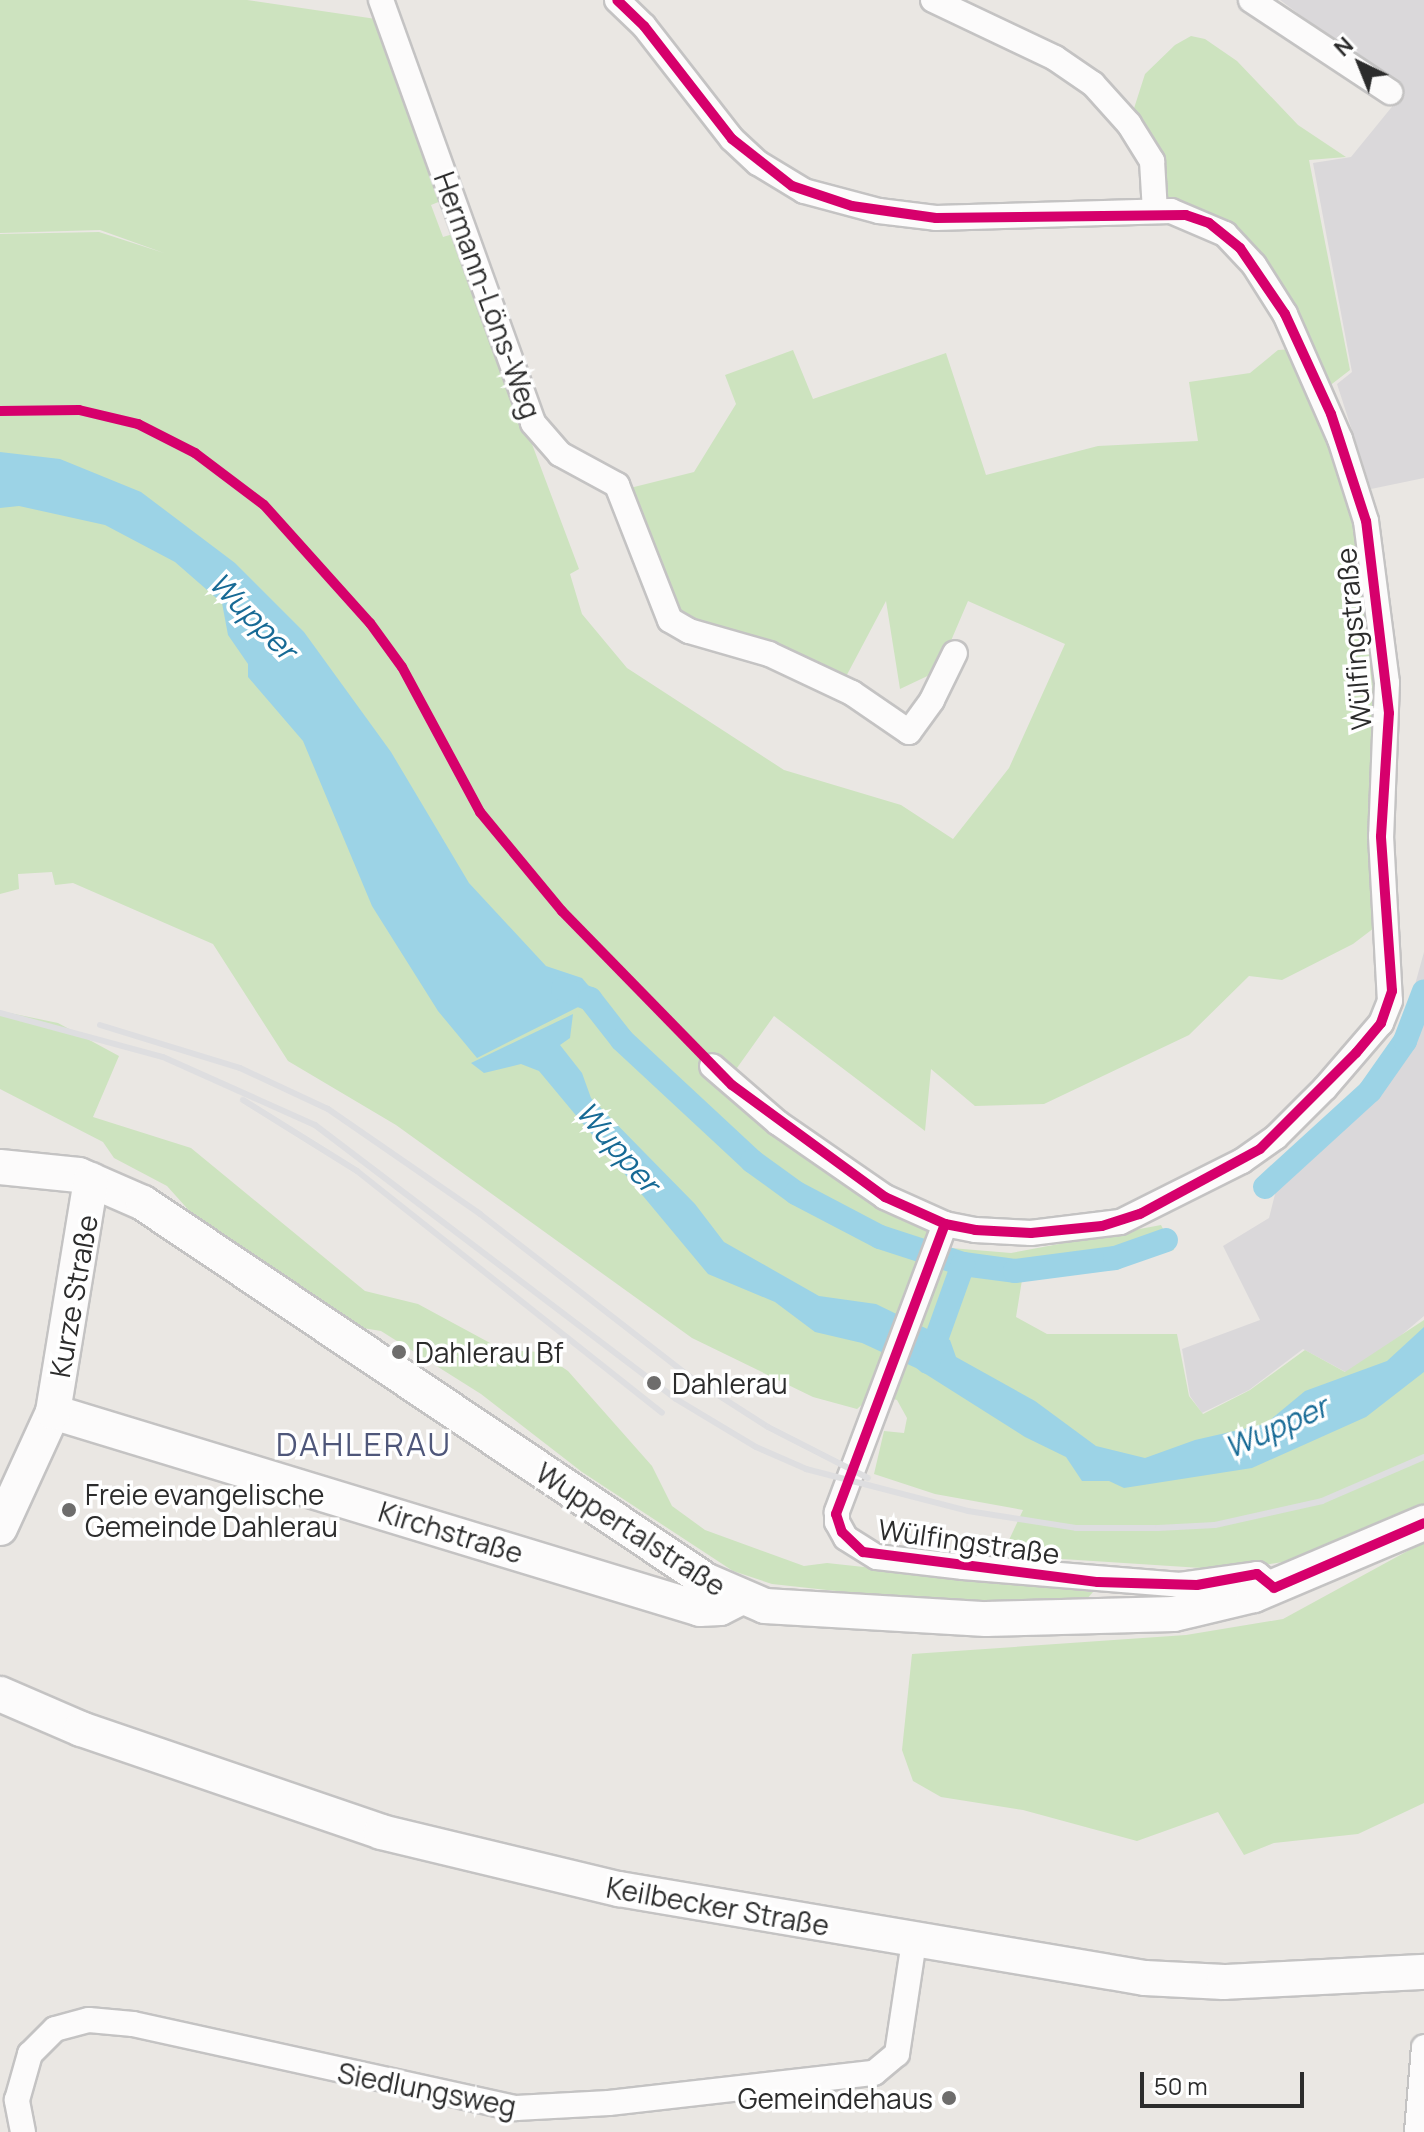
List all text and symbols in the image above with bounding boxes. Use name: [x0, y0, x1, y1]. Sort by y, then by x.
north arrow: [1320, 24, 1400, 104]
text: N: [1328, 30, 1360, 63]
street label: Hermann-Löns-Weg: [428, 167, 548, 423]
street label: Wülfingstraße: [1328, 547, 1378, 731]
water label: Wupper: [202, 565, 304, 667]
water label: Wupper: [569, 1094, 667, 1200]
street label: Kurze Straße: [42, 1212, 104, 1380]
place label: Dahlerau Bf: [415, 1335, 563, 1369]
marker: Dahlerau Bf: [390, 1343, 408, 1361]
place label: Dahlerau: [672, 1366, 788, 1400]
marker: Dahlerau: [643, 1372, 665, 1394]
water label: Wupper: [1219, 1388, 1333, 1466]
district label: DAHLERAU: [276, 1425, 452, 1463]
street label: Wuppertalstraße: [530, 1455, 732, 1603]
place label: Freie evangelische Gemeinde Dahlerau: [85, 1477, 338, 1543]
street label: Kirchstraße: [375, 1494, 527, 1570]
marker: Freie evangelische Gemeinde Dahlerau: [60, 1501, 78, 1519]
street label: Wülfingstraße: [876, 1512, 1062, 1570]
street label: Keilbecker Straße: [604, 1870, 832, 1942]
street label: Siedlungsweg: [335, 2055, 519, 2123]
scale bar: [1144, 2056, 1308, 2106]
text: 50 m: [1154, 2069, 1208, 2102]
place label: Gemeindehaus: [738, 2081, 933, 2115]
marker: Gemeindehaus: [940, 2089, 958, 2107]

